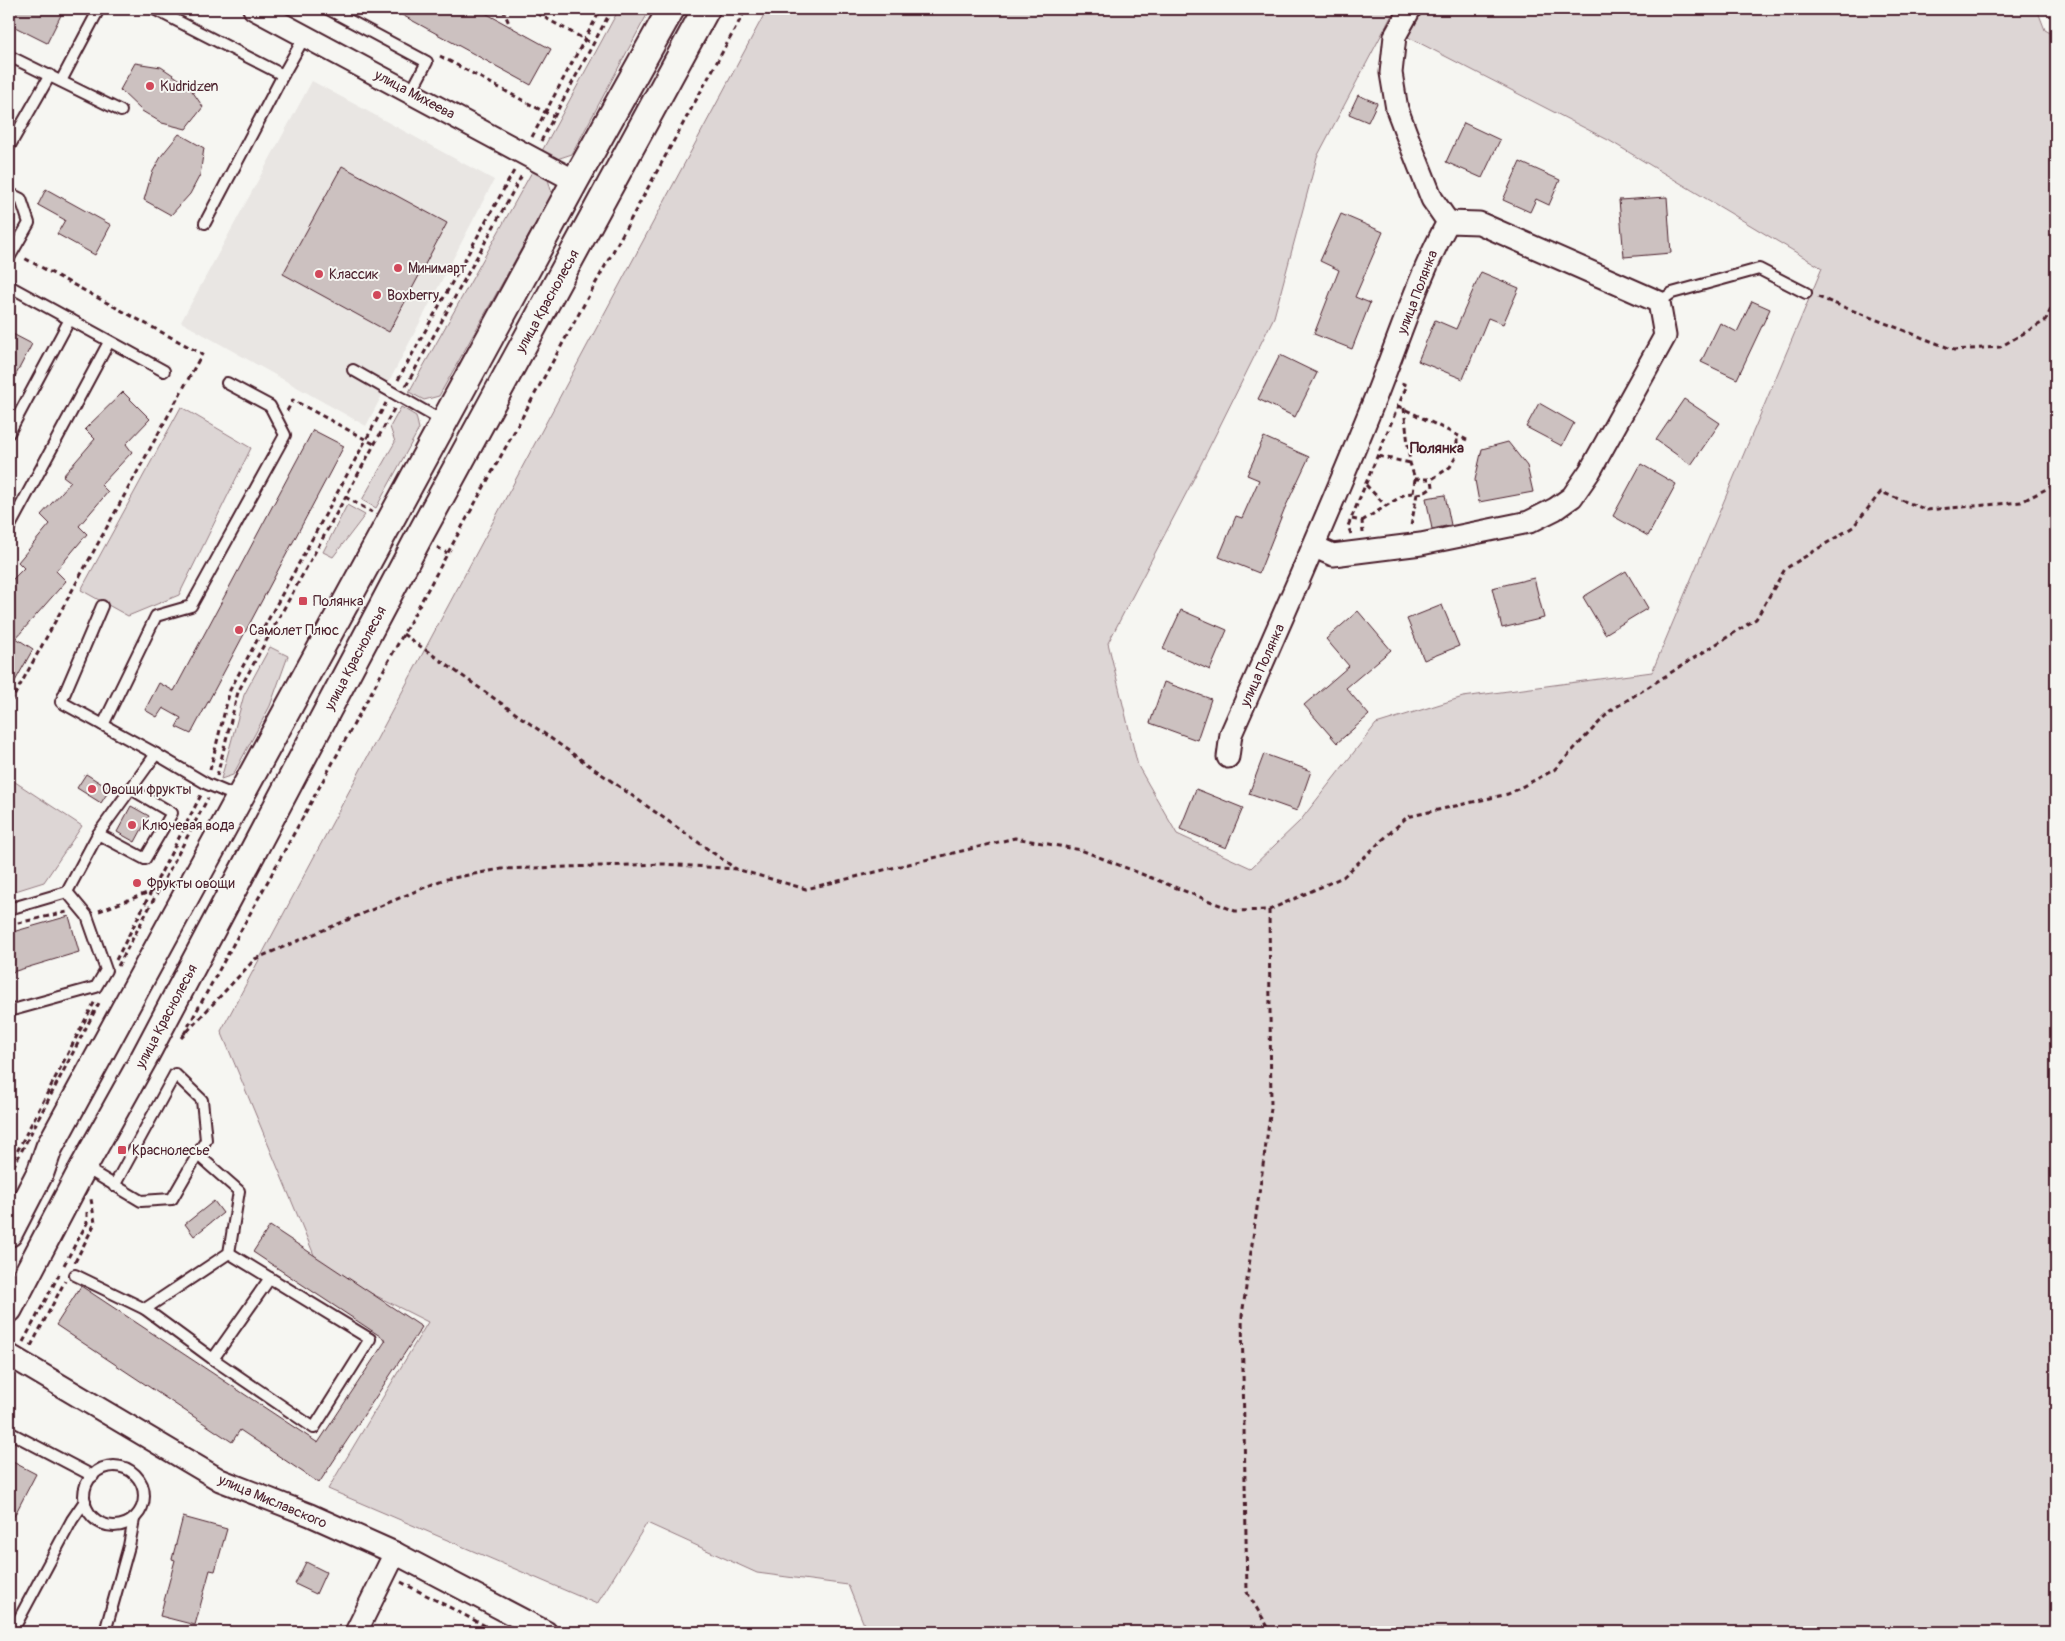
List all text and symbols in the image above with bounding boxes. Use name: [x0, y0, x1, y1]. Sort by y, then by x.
street label: улица Михеева: [371, 66, 458, 123]
place label: Kudridzen: [160, 78, 219, 95]
marker: Kudridzen: [144, 80, 156, 92]
street label: улица Краснолесья: [512, 247, 583, 357]
street label: улица Полянка: [1393, 248, 1441, 337]
place label: Минимарт: [408, 260, 467, 277]
marker: Минимарт: [392, 262, 404, 274]
place label: Классик: [329, 266, 379, 283]
marker: Классик: [313, 268, 325, 280]
place label: Boxberry: [387, 287, 439, 304]
marker: Boxberry: [371, 289, 383, 301]
district label: Полянка: [1410, 439, 1464, 458]
place label: Полянка: [313, 593, 364, 610]
marker: Полянка: [297, 595, 309, 607]
street label: улица Краснолесья: [320, 603, 390, 714]
street label: улица Полянка: [1236, 621, 1288, 710]
place label: Самолет Плюс: [249, 622, 339, 639]
marker: Самолет Плюс: [233, 624, 245, 636]
place label: Овощи фрукты: [102, 781, 192, 798]
marker: Овощи фрукты: [86, 783, 98, 795]
place label: Ключевая вода: [142, 817, 235, 834]
marker: Ключевая вода: [126, 819, 138, 831]
place label: Фрукты овощи: [147, 875, 235, 892]
marker: Фрукты овощи: [131, 877, 143, 889]
street label: улица Краснолесья: [131, 961, 201, 1072]
place label: Краснолесье: [132, 1142, 210, 1159]
marker: Краснолесье: [116, 1144, 128, 1156]
street label: улица Миславского: [215, 1471, 330, 1532]

